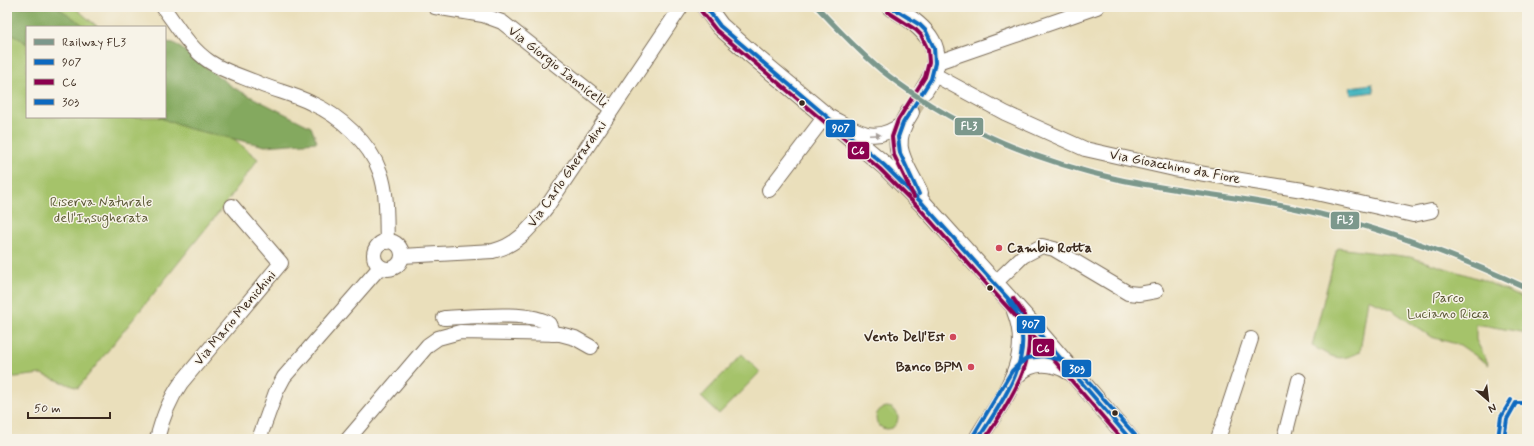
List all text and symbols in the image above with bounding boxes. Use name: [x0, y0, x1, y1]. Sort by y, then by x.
street label: Via Giorgio Iannicelli: [503, 22, 612, 113]
legend: [26, 26, 166, 118]
text: Railway FL3: [62, 35, 126, 51]
text: 907: [62, 55, 82, 71]
text: C6: [62, 75, 77, 91]
text: 303: [62, 95, 79, 111]
unlabelled marker: [797, 98, 807, 108]
street label: Via Carlo Gherardini: [523, 117, 611, 231]
line badge: FL3: [954, 117, 984, 136]
line badge: 907: [825, 119, 856, 138]
text: FL3: [961, 120, 977, 134]
text: 907: [832, 122, 851, 136]
one-way arrow: [869, 131, 881, 138]
line badge: C6: [847, 141, 870, 160]
text: C6: [851, 144, 865, 158]
street label: Via Gioacchino da Fiore: [1108, 145, 1242, 189]
park label: Riserva Naturale dell'Insugherata: [50, 193, 152, 228]
line badge: FL3: [1330, 211, 1360, 230]
text: FL3: [1337, 214, 1353, 228]
place label: Cambio Rotta: [1007, 239, 1092, 257]
marker: Cambio Rotta: [994, 243, 1004, 253]
street label: Via Mario Menichini: [190, 267, 280, 369]
unlabelled marker: [985, 283, 995, 293]
park label: Parco Luciano Ricca: [1407, 289, 1489, 323]
line badge: 907: [1016, 315, 1046, 334]
text: 907: [1022, 318, 1041, 332]
place label: Vento Dell'Est: [864, 328, 945, 346]
marker: Vento Dell'Est: [948, 332, 958, 342]
line badge: C6: [1032, 338, 1055, 357]
text: C6: [1036, 342, 1050, 356]
place label: Banco BPM: [896, 358, 963, 376]
line badge: 303: [1061, 359, 1092, 378]
marker: Banco BPM: [966, 362, 976, 372]
text: 303: [1069, 363, 1085, 377]
north arrow: [1468, 380, 1508, 420]
scale bar: [28, 394, 110, 420]
text: N: [1486, 400, 1499, 416]
text: 50 m: [34, 401, 61, 417]
unlabelled marker: [1110, 408, 1120, 418]

